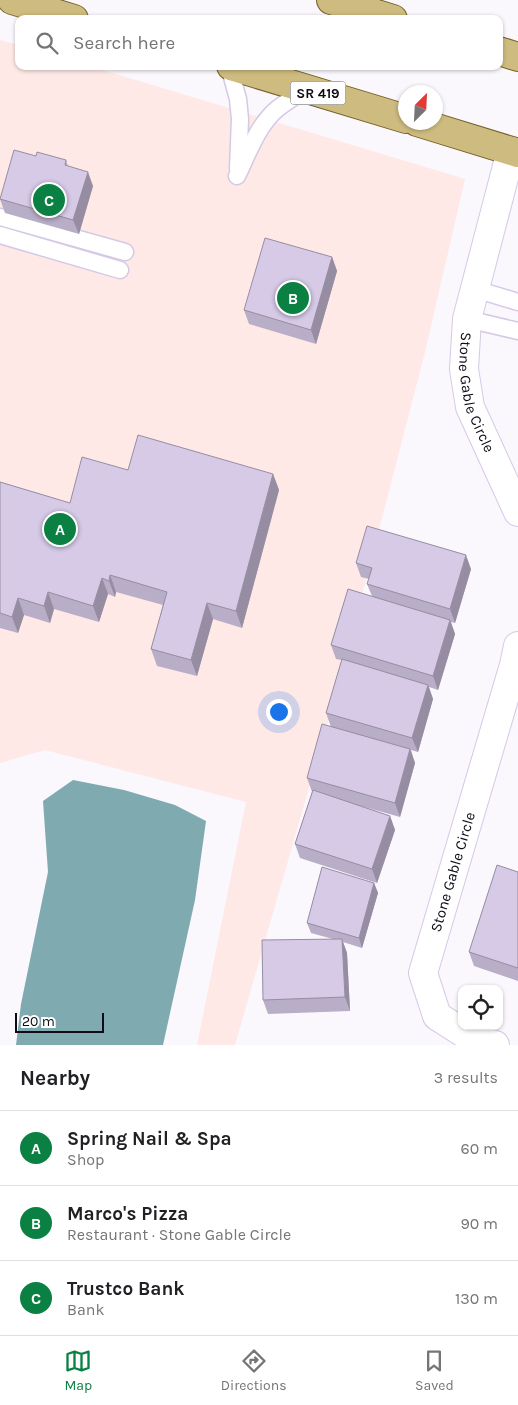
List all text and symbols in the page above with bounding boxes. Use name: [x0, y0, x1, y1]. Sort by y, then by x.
search box: [15, 15, 503, 70]
icon: search: [33, 29, 61, 57]
text: Search here: [73, 32, 175, 54]
road number: SR 419: [290, 82, 346, 105]
north arrow: [398, 85, 443, 130]
pin: C: [33, 181, 65, 219]
pin: B: [277, 279, 309, 317]
street label: Stone Gable Circle: [455, 332, 499, 455]
pin: A: [44, 510, 76, 548]
your location: [266, 699, 292, 725]
street label: Stone Gable Circle: [427, 810, 479, 934]
map controls: [458, 985, 503, 1030]
button: locate: [458, 985, 503, 1030]
scale bar: [15, 1010, 104, 1033]
text: 20 m: [22, 1013, 55, 1030]
text: Nearby: [20, 1066, 90, 1090]
text: 3 results: [434, 1068, 498, 1087]
text: Spring Nail & Spa: [67, 1128, 232, 1150]
text: A: [31, 1139, 41, 1158]
text: 60 m: [461, 1139, 498, 1158]
text: Shop: [67, 1150, 104, 1169]
text: Marco's Pizza: [67, 1203, 188, 1225]
text: B: [31, 1214, 41, 1233]
text: 90 m: [460, 1214, 498, 1233]
text: Restaurant · Stone Gable Circle: [67, 1225, 291, 1244]
text: Trustco Bank: [67, 1278, 185, 1300]
text: C: [31, 1289, 41, 1308]
text: 130 m: [455, 1289, 498, 1308]
text: Bank: [67, 1300, 104, 1319]
tab: Map: [64, 1347, 92, 1394]
tab: Directions: [221, 1347, 287, 1394]
tab: Saved: [415, 1347, 454, 1394]

